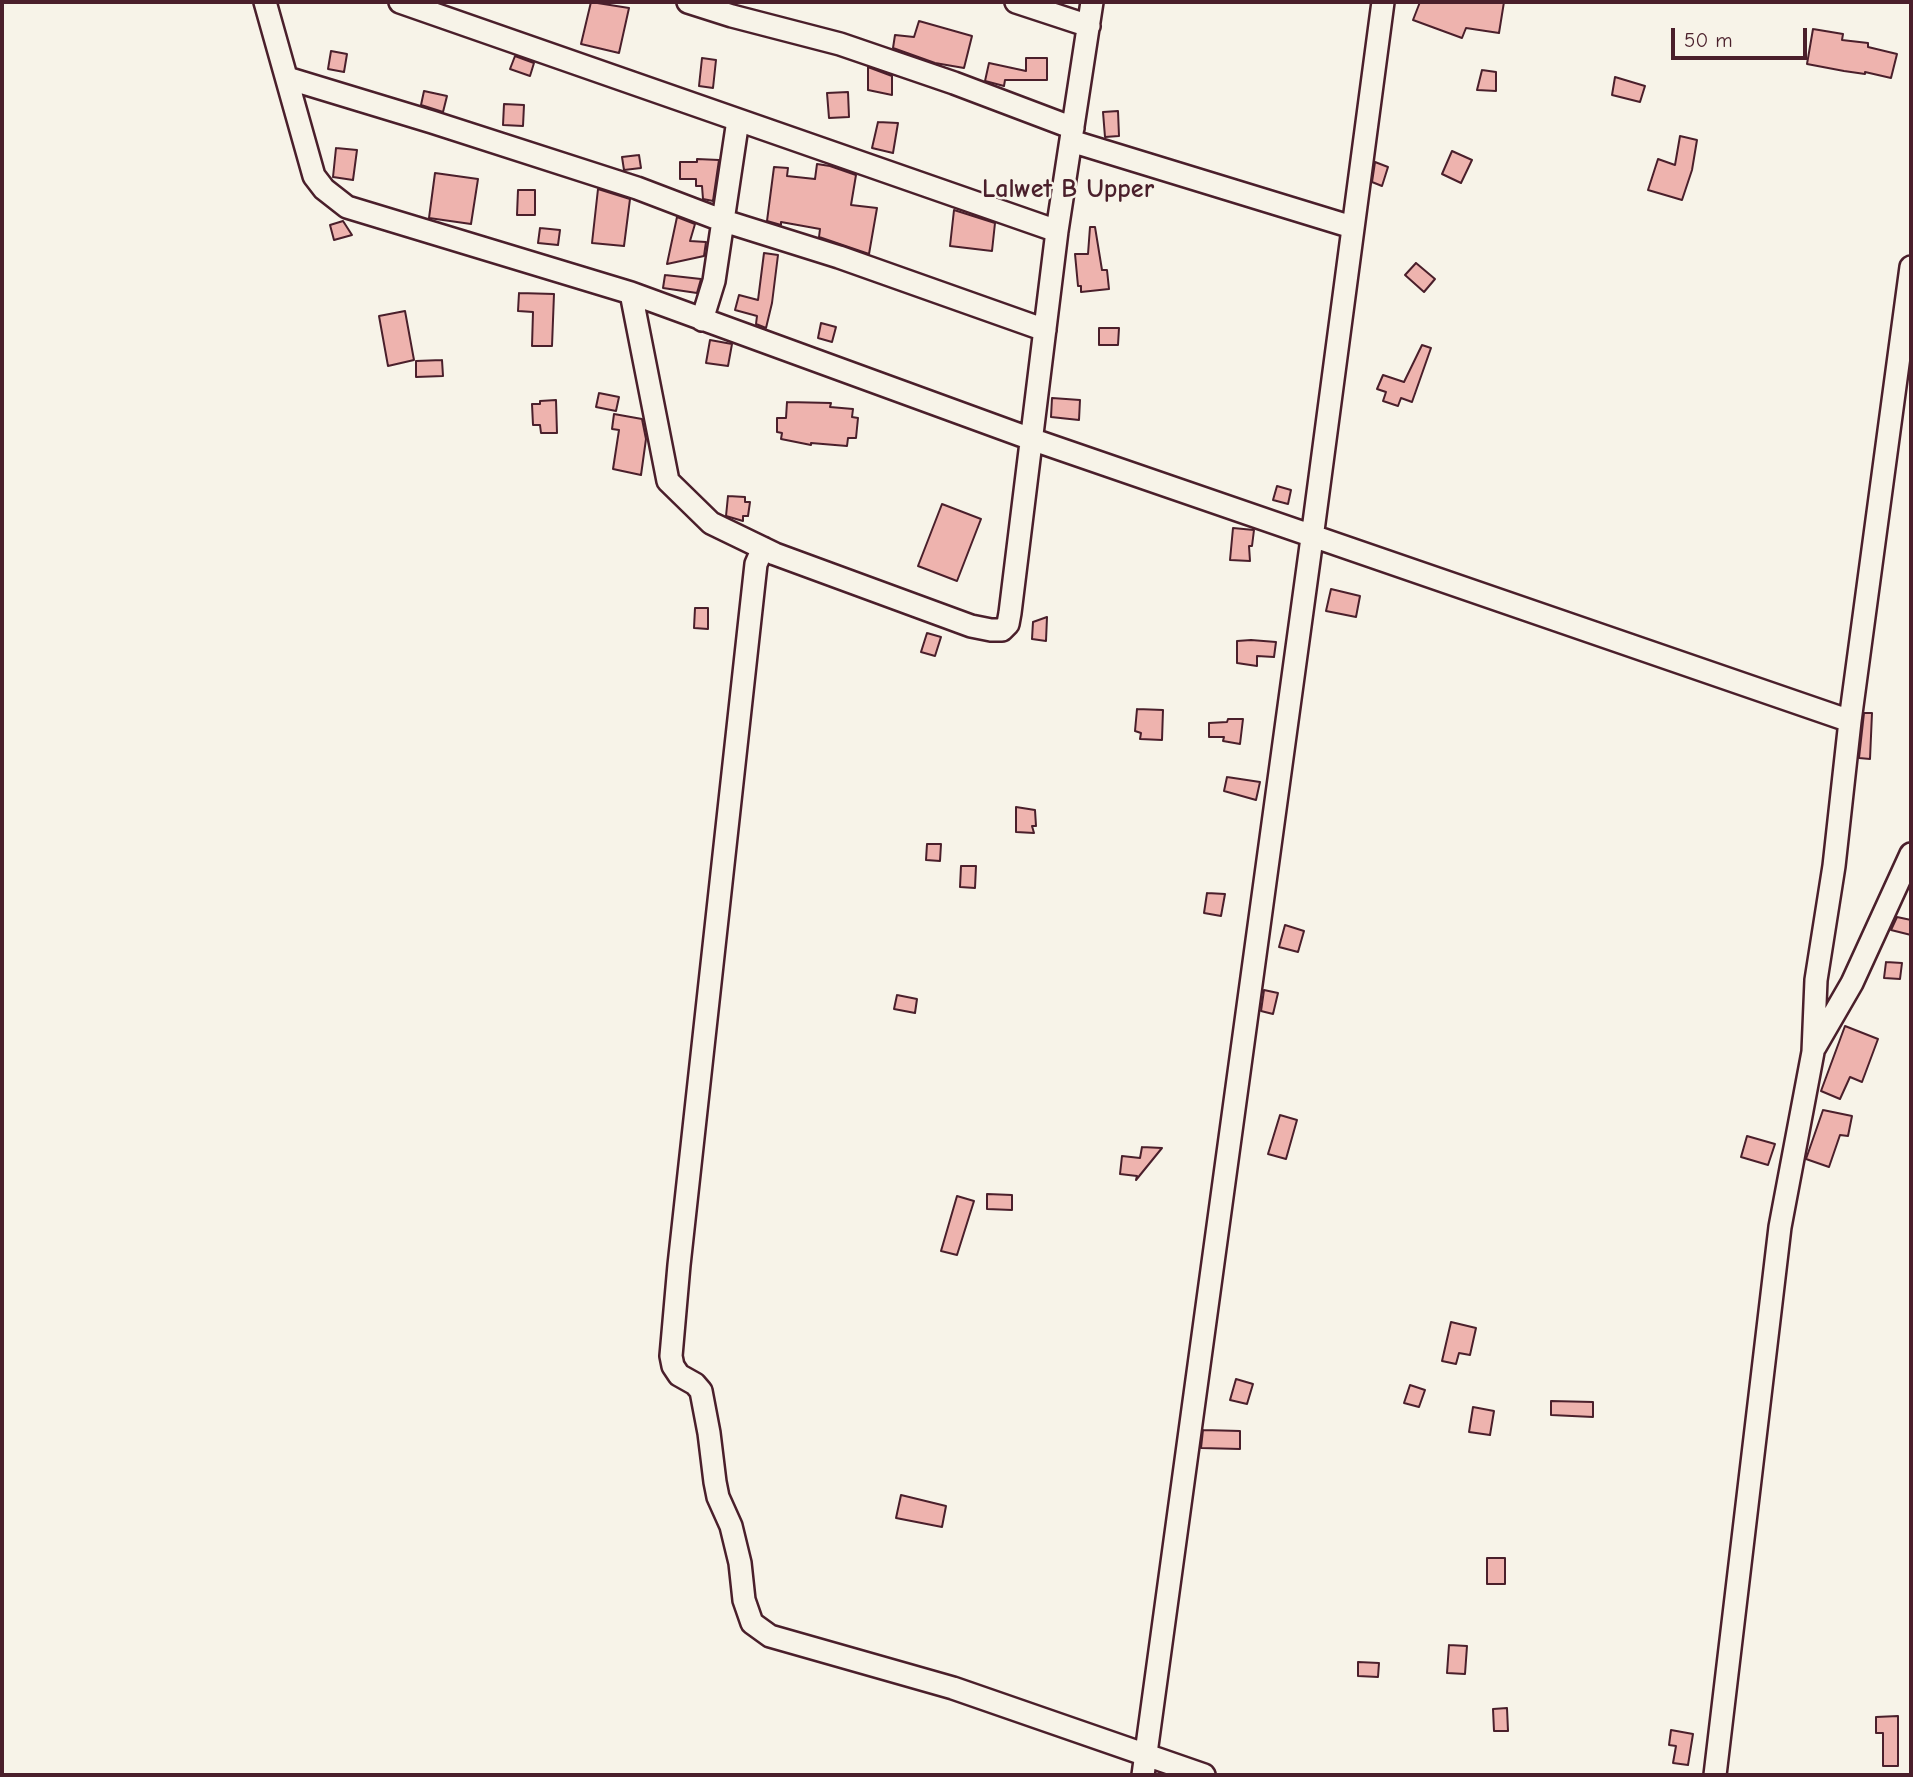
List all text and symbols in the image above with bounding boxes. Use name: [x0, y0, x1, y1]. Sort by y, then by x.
scale bar: [1675, 14, 1812, 58]
text: 50 m: [1684, 28, 1733, 52]
district label: Lalwet B Upper: [982, 174, 1154, 206]

